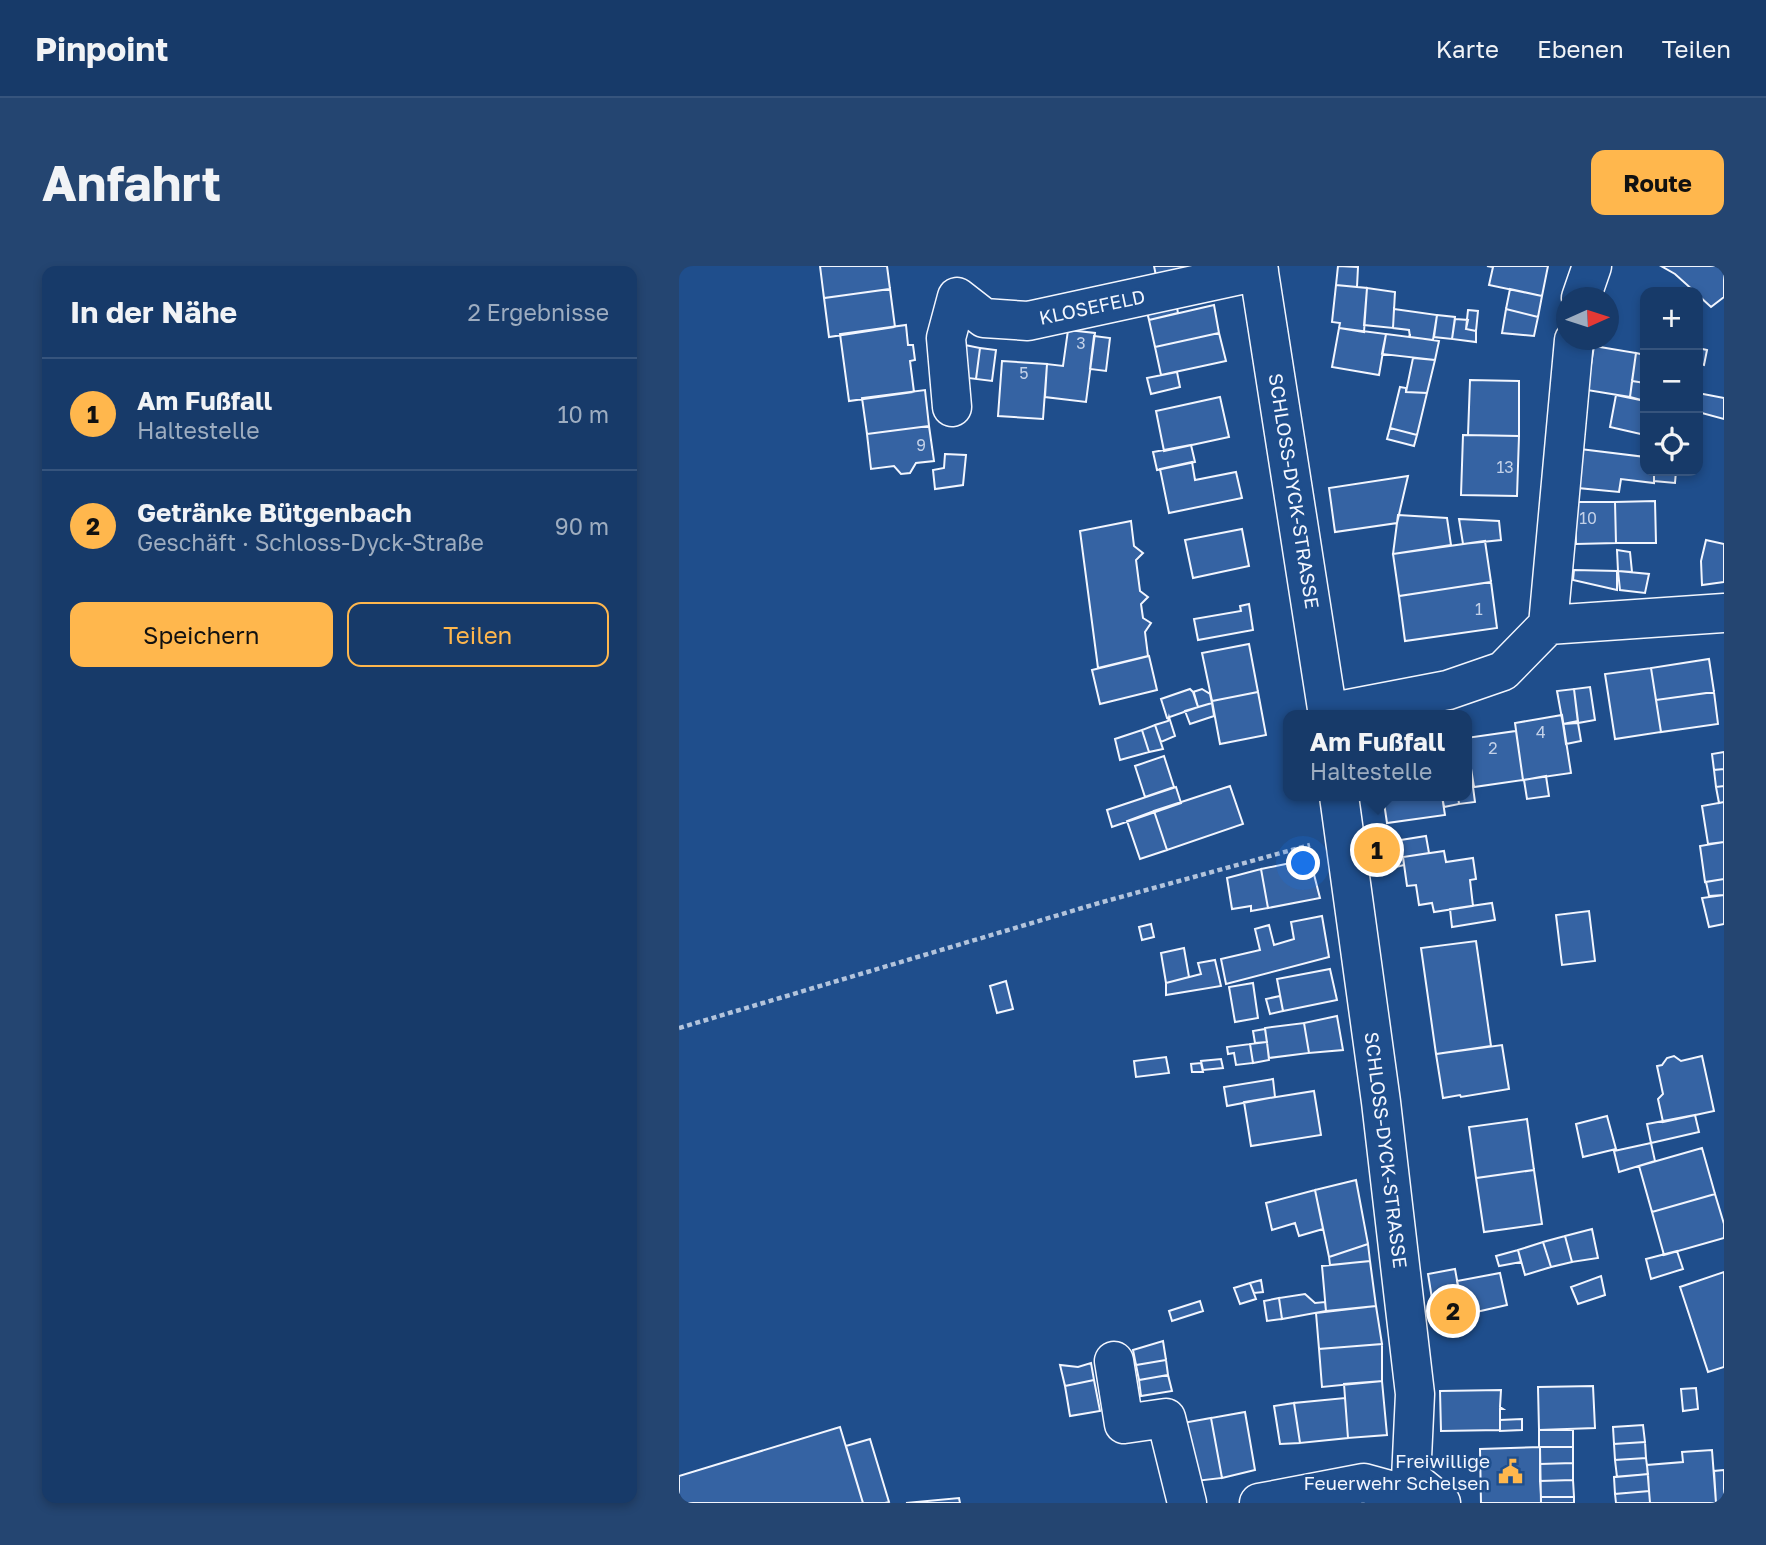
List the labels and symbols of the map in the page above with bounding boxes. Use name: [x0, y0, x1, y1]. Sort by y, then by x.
street label: KLOSEFELD: [1037, 284, 1147, 329]
north arrow: [1556, 287, 1619, 350]
house number: 3: [1076, 333, 1086, 353]
house number: 5: [1019, 363, 1029, 383]
street label: SCHLOSS-DYCK-STRASSE: [1265, 372, 1324, 610]
house number: 9: [916, 435, 926, 455]
house number: 13: [1496, 457, 1514, 477]
house number: 10: [1579, 508, 1597, 528]
house number: 1: [1475, 599, 1483, 619]
house number: 4: [1536, 722, 1546, 742]
house number: 2: [1488, 738, 1498, 758]
pin: 1: [1354, 824, 1400, 876]
your location: [1286, 846, 1320, 880]
street label: SCHLOSS-DYCK-STRASSE: [1361, 1030, 1412, 1269]
pin: 2: [1430, 1285, 1476, 1337]
place label: Freiwillige Feuerwehr Schelsen: [1303, 1449, 1490, 1494]
public building icon: Freiwillige Feuerwehr Schelsen: [1496, 1458, 1524, 1486]

